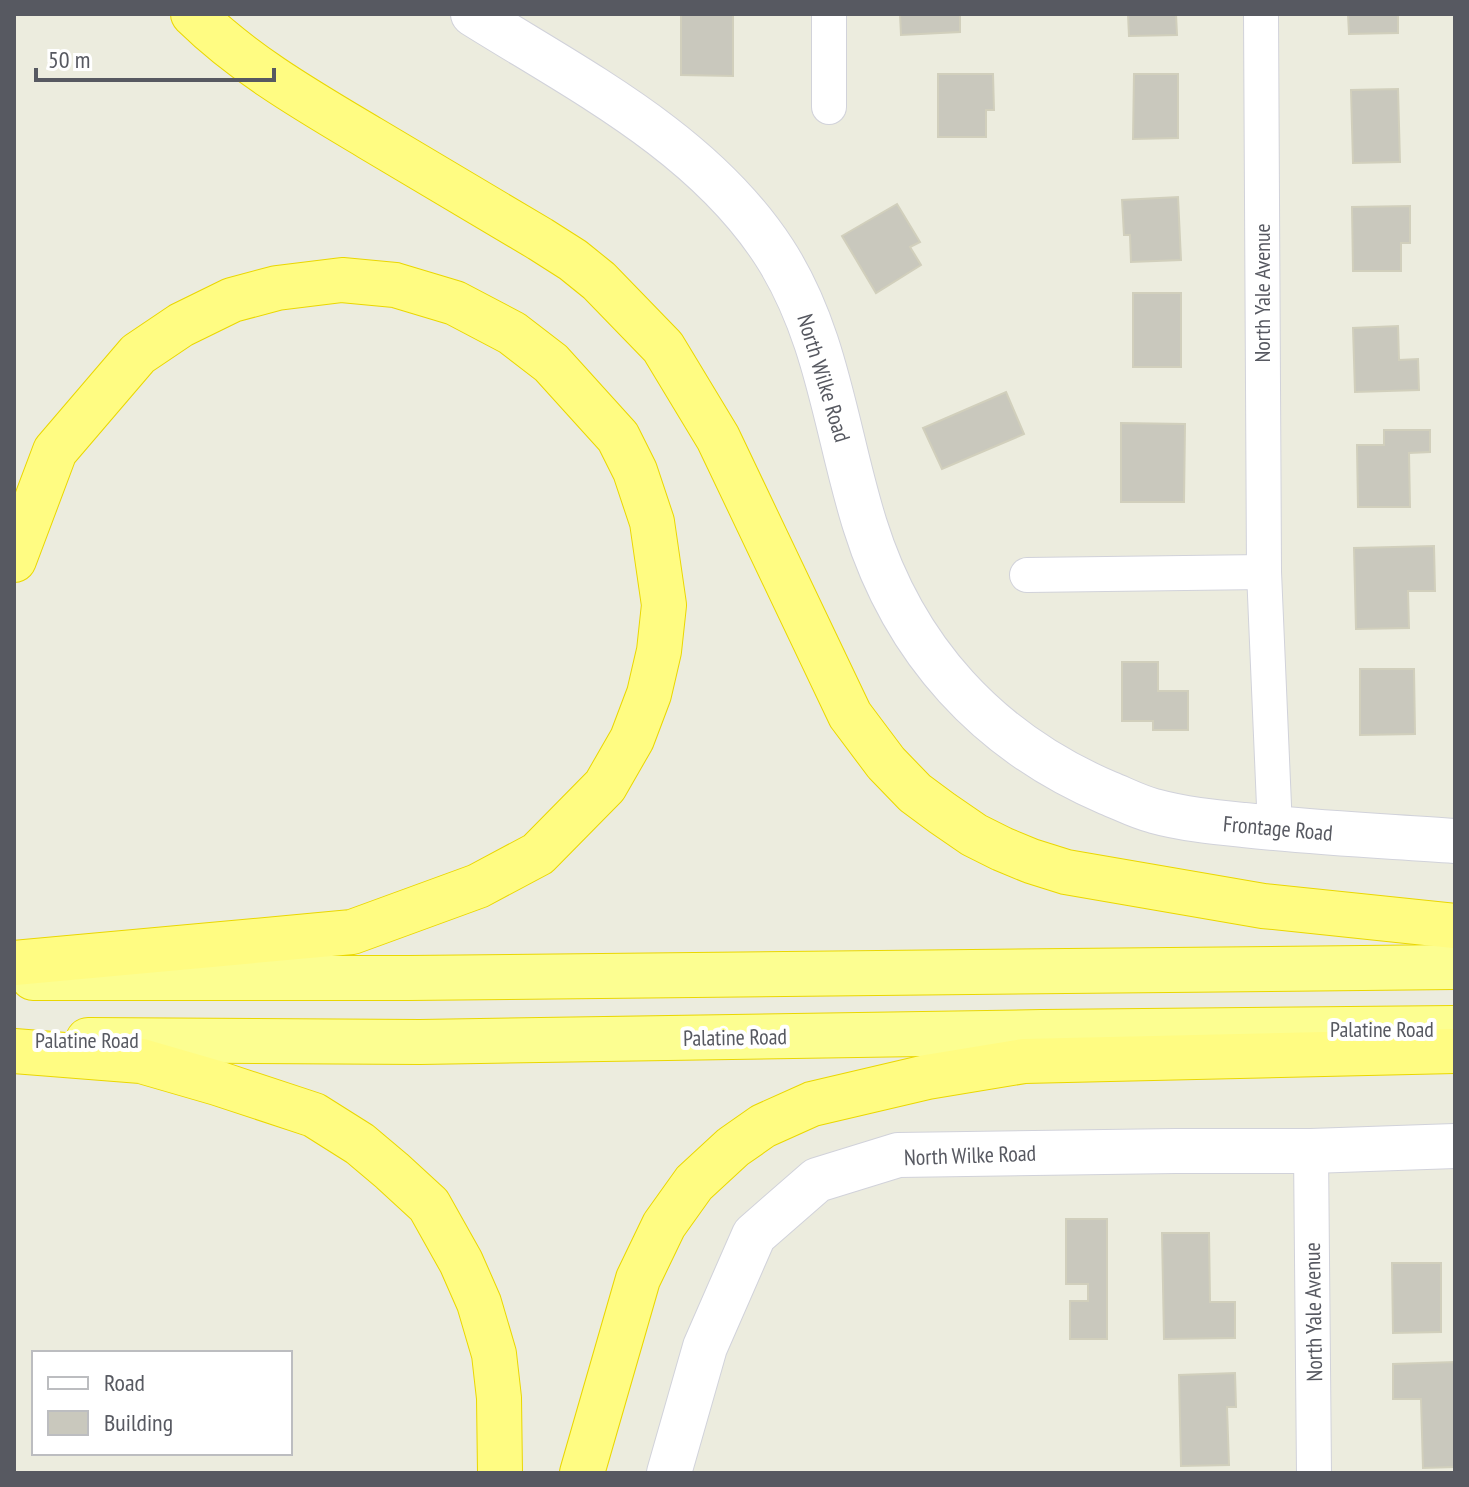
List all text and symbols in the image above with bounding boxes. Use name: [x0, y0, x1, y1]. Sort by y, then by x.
scale bar: [36, 32, 274, 82]
text: 50 m: [48, 44, 90, 75]
street label: North Yale Avenue: [1248, 223, 1276, 363]
street label: North Wilke Road: [791, 311, 857, 445]
street label: Frontage Road: [1222, 809, 1334, 847]
street label: Palatine Road: [1330, 1015, 1434, 1043]
street label: Palatine Road: [683, 1022, 787, 1052]
street label: Palatine Road: [35, 1026, 139, 1054]
street label: North Wilke Road: [903, 1139, 1037, 1171]
street label: North Yale Avenue: [1298, 1242, 1328, 1382]
legend: [32, 1351, 292, 1455]
text: Road: [104, 1367, 145, 1398]
text: Building: [104, 1407, 173, 1438]

